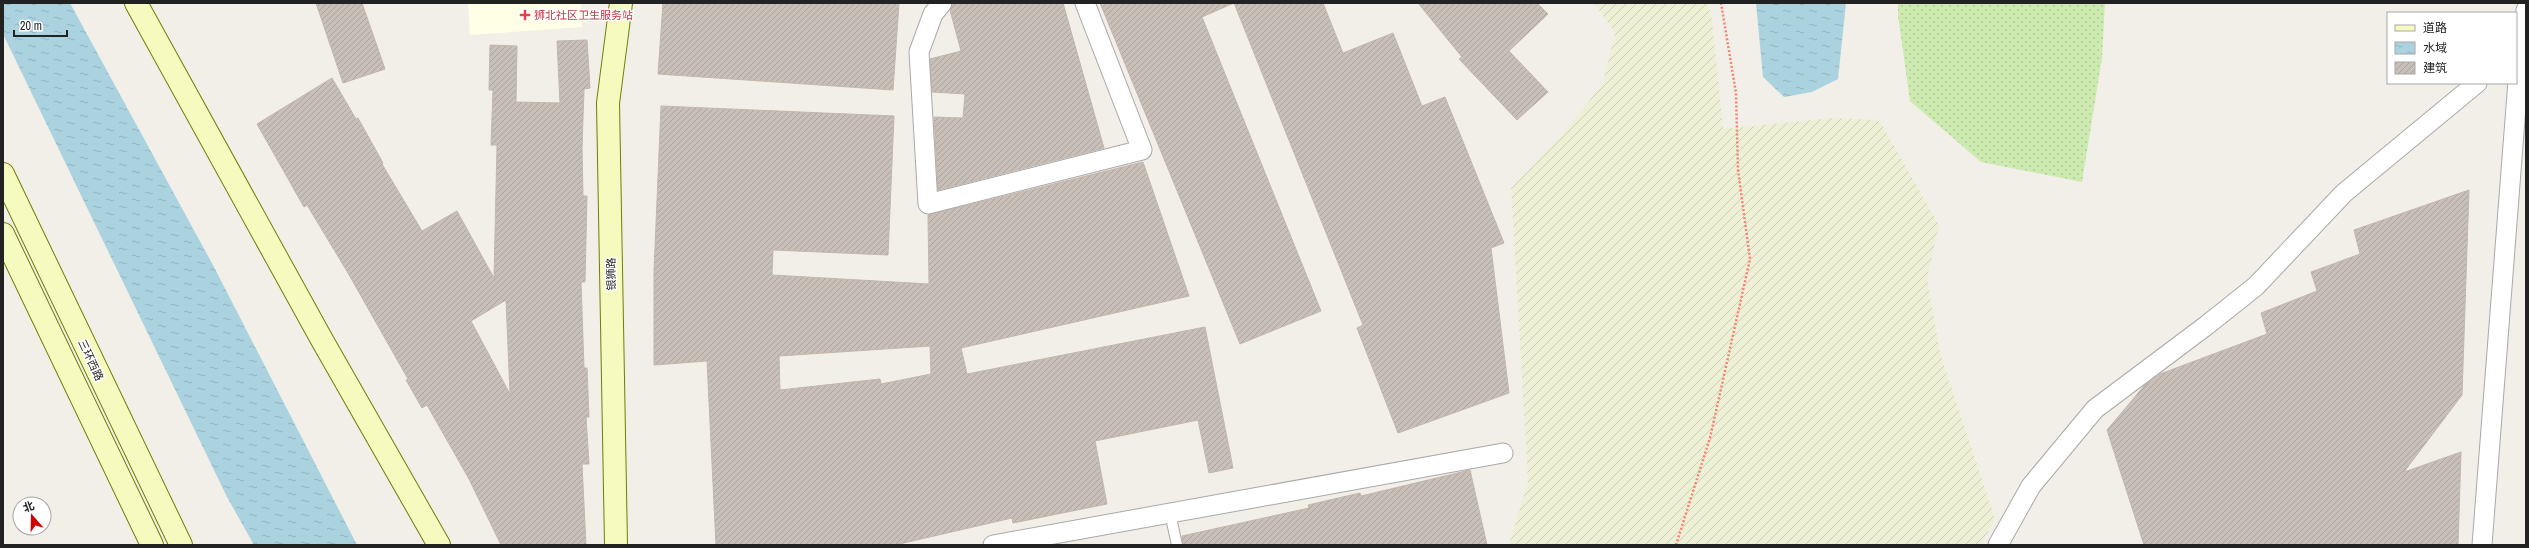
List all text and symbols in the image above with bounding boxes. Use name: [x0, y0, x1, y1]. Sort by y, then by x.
place label: 狮北社区卫生服务站: [534, 8, 633, 22]
marker: 狮北社区卫生服务站: [519, 9, 531, 21]
scale bar: [14, 12, 67, 38]
legend: [2387, 12, 2517, 84]
text: 20 m: [20, 18, 42, 34]
text: 道路: [2423, 20, 2447, 36]
text: 水域: [2423, 40, 2447, 56]
text: 建筑: [2423, 60, 2447, 76]
street label: 银狮路: [604, 257, 618, 291]
street label: 三环西路: [75, 337, 107, 383]
north arrow: [12, 496, 52, 536]
text: 北: [21, 498, 36, 515]

